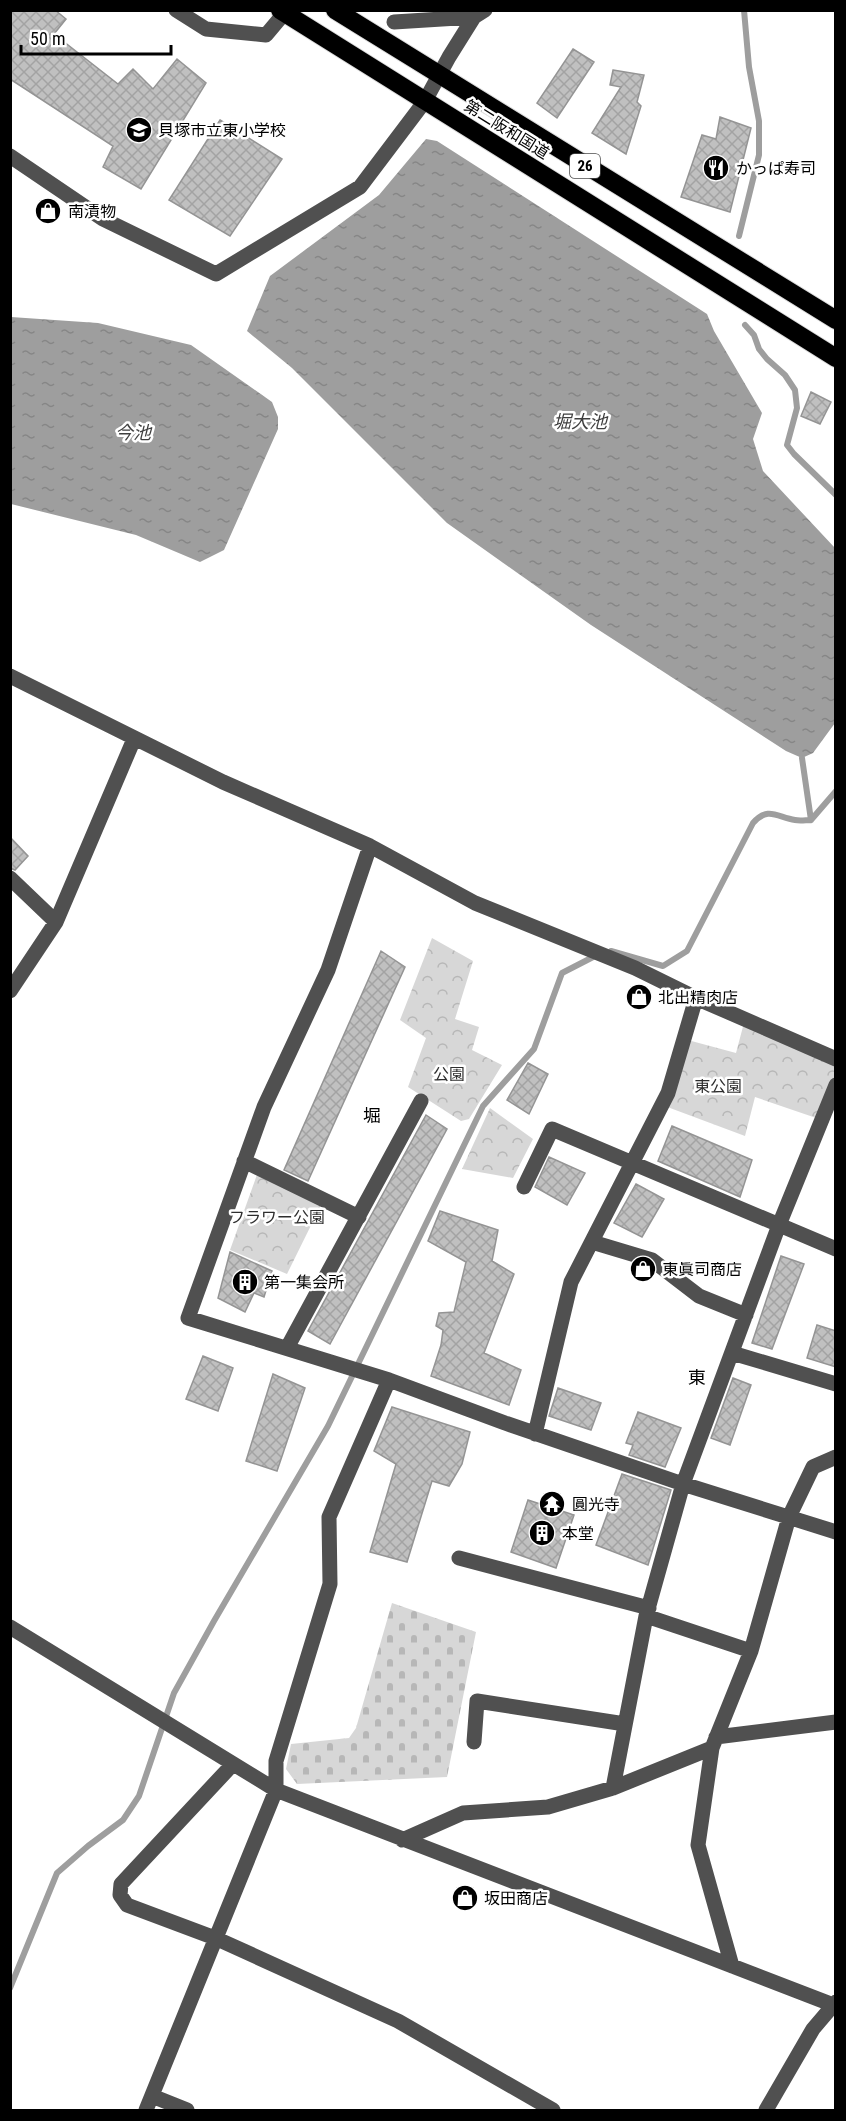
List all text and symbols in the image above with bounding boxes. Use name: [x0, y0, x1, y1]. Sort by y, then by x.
scale bar: [21, 18, 171, 56]
text: 50 m: [30, 28, 65, 49]
street label: 第二阪和国道: [461, 96, 552, 163]
school or university icon: 貝塚市立東小学校: [124, 115, 154, 145]
place label: 貝塚市立東小学校: [158, 121, 286, 140]
restaurant icon: かっぱ寿司: [701, 153, 731, 183]
road number: 26: [570, 154, 600, 178]
place label: かっぱ寿司: [736, 159, 816, 178]
shop icon: 南漬物: [33, 196, 63, 226]
place label: 南漬物: [68, 202, 116, 221]
water label: 堀大池: [553, 411, 609, 432]
water label: 今池: [115, 422, 153, 443]
shop icon: 北出精肉店: [624, 982, 654, 1012]
place label: 北出精肉店: [658, 988, 738, 1007]
park label: 公園: [433, 1065, 465, 1084]
park label: 東公園: [694, 1077, 742, 1096]
district label: 堀: [363, 1105, 381, 1126]
park label: フラワー公園: [229, 1208, 325, 1227]
shop icon: 東眞司商店: [628, 1254, 658, 1284]
place label: 東眞司商店: [662, 1260, 742, 1279]
building icon: 第一集会所: [230, 1267, 260, 1297]
place label: 第一集会所: [264, 1273, 344, 1292]
district label: 東: [688, 1367, 706, 1388]
temple icon: 圓光寺: [537, 1489, 567, 1519]
place label: 圓光寺: [572, 1495, 620, 1514]
building icon: 本堂: [527, 1518, 557, 1548]
place label: 本堂: [562, 1524, 594, 1543]
shop icon: 坂田商店: [450, 1883, 480, 1913]
place label: 坂田商店: [484, 1889, 548, 1908]

